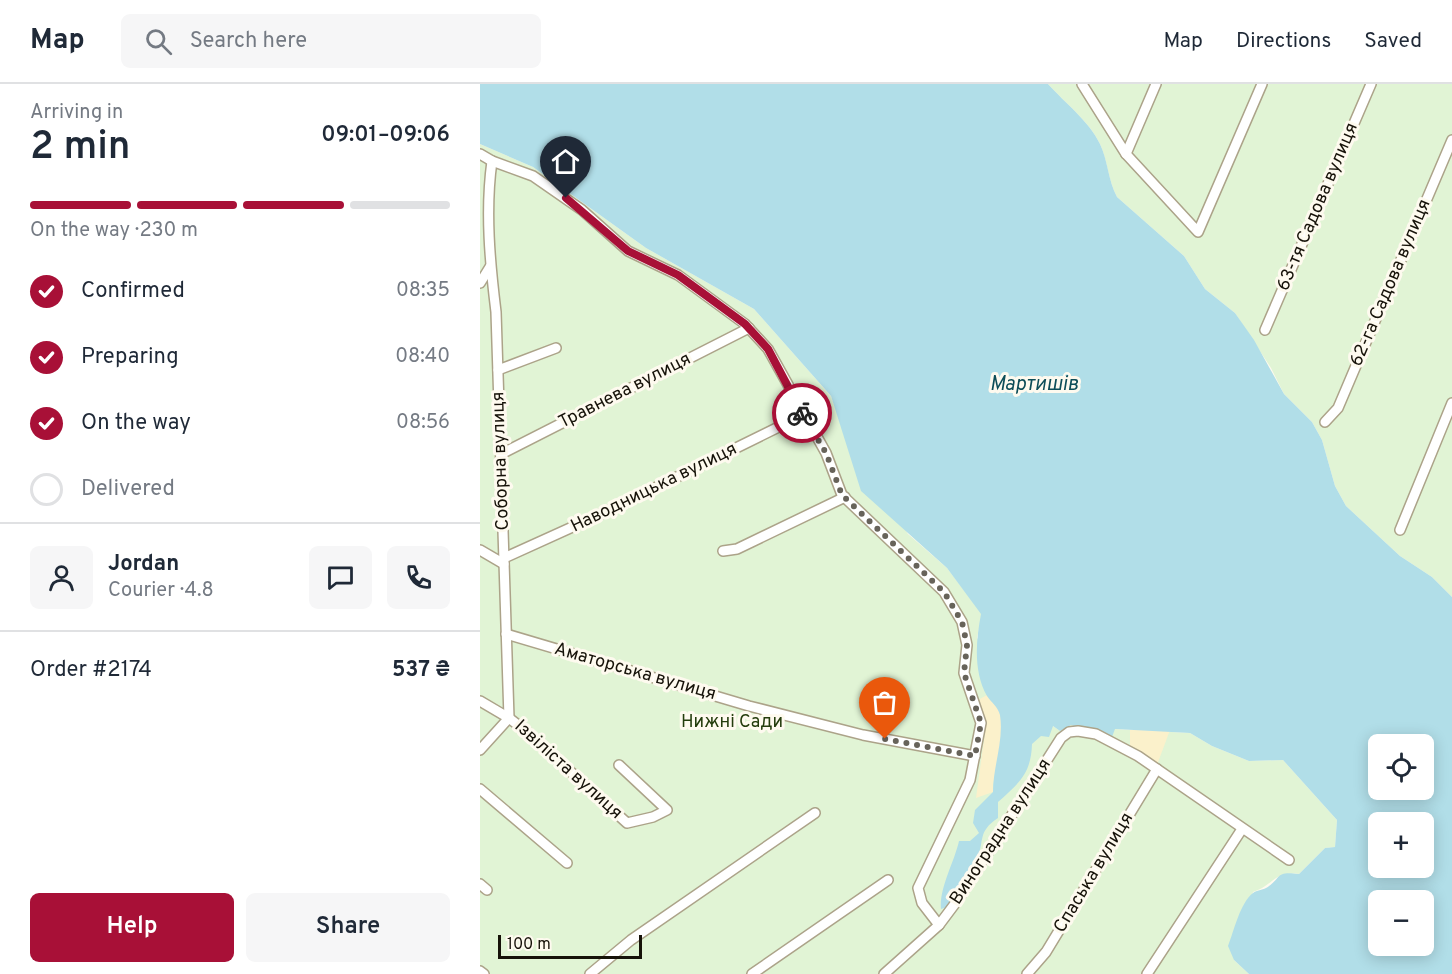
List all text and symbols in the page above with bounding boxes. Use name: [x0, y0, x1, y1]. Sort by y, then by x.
search box: [121, 14, 541, 68]
text: Map: [30, 23, 85, 59]
icon: search: [142, 25, 175, 58]
text: Search here: [190, 28, 307, 55]
text: Map: [1163, 28, 1203, 55]
text: Directions: [1236, 28, 1331, 55]
text: Saved: [1364, 28, 1422, 55]
text: Arriving in: [30, 100, 123, 126]
street label: 63-тя Садова вулиця: [1272, 120, 1364, 294]
text: 09:01–09:06: [321, 122, 450, 149]
text: 2 min: [30, 124, 131, 173]
pin: [540, 136, 591, 198]
icon: home: [549, 145, 582, 178]
street label: 62-га Садова вулиця: [1345, 196, 1437, 370]
text: On the way · 230 m: [30, 218, 198, 244]
icon: check: [30, 275, 63, 308]
text: Confirmed: [81, 278, 185, 305]
text: 08:35: [396, 278, 450, 304]
icon: check: [30, 341, 63, 374]
text: Preparing: [81, 344, 179, 371]
text: 08:40: [395, 344, 450, 370]
street label: Травнева вулиця: [555, 348, 695, 434]
water label: Мартишів: [990, 372, 1078, 398]
courier: [772, 383, 832, 443]
street label: Соборна вулиця: [487, 391, 515, 531]
icon: bike: [786, 397, 819, 430]
icon: check: [30, 407, 63, 440]
text: On the way: [81, 410, 191, 437]
text: 08:56: [396, 410, 450, 436]
street label: Наводницька вулиця: [567, 438, 741, 538]
text: Delivered: [81, 476, 175, 503]
button: person: [30, 546, 93, 609]
button: chat: [309, 546, 372, 609]
button: phone: [387, 546, 450, 609]
text: Jordan: [108, 551, 179, 578]
text: Courier · 4.8: [108, 578, 214, 604]
street label: Аматорська вулиця: [551, 638, 719, 706]
text: Order #2174: [30, 657, 152, 684]
text: 537 ₴: [392, 657, 450, 684]
pin: [859, 677, 910, 739]
icon: bag: [868, 686, 901, 719]
park label: Нижні Сади: [681, 711, 783, 734]
street label: Ізвіліста вулиця: [509, 715, 627, 825]
map controls: [1368, 734, 1434, 956]
button: locate: [1368, 734, 1434, 800]
street label: Виноградна вулиця: [945, 755, 1057, 909]
street label: Спаська вулиця: [1049, 809, 1139, 937]
button: +: [1368, 812, 1434, 878]
button: −: [1368, 890, 1434, 956]
button: Help: [30, 893, 234, 962]
button: Share: [246, 893, 450, 962]
scale bar: [498, 932, 642, 960]
text: 100 m: [507, 935, 551, 955]

